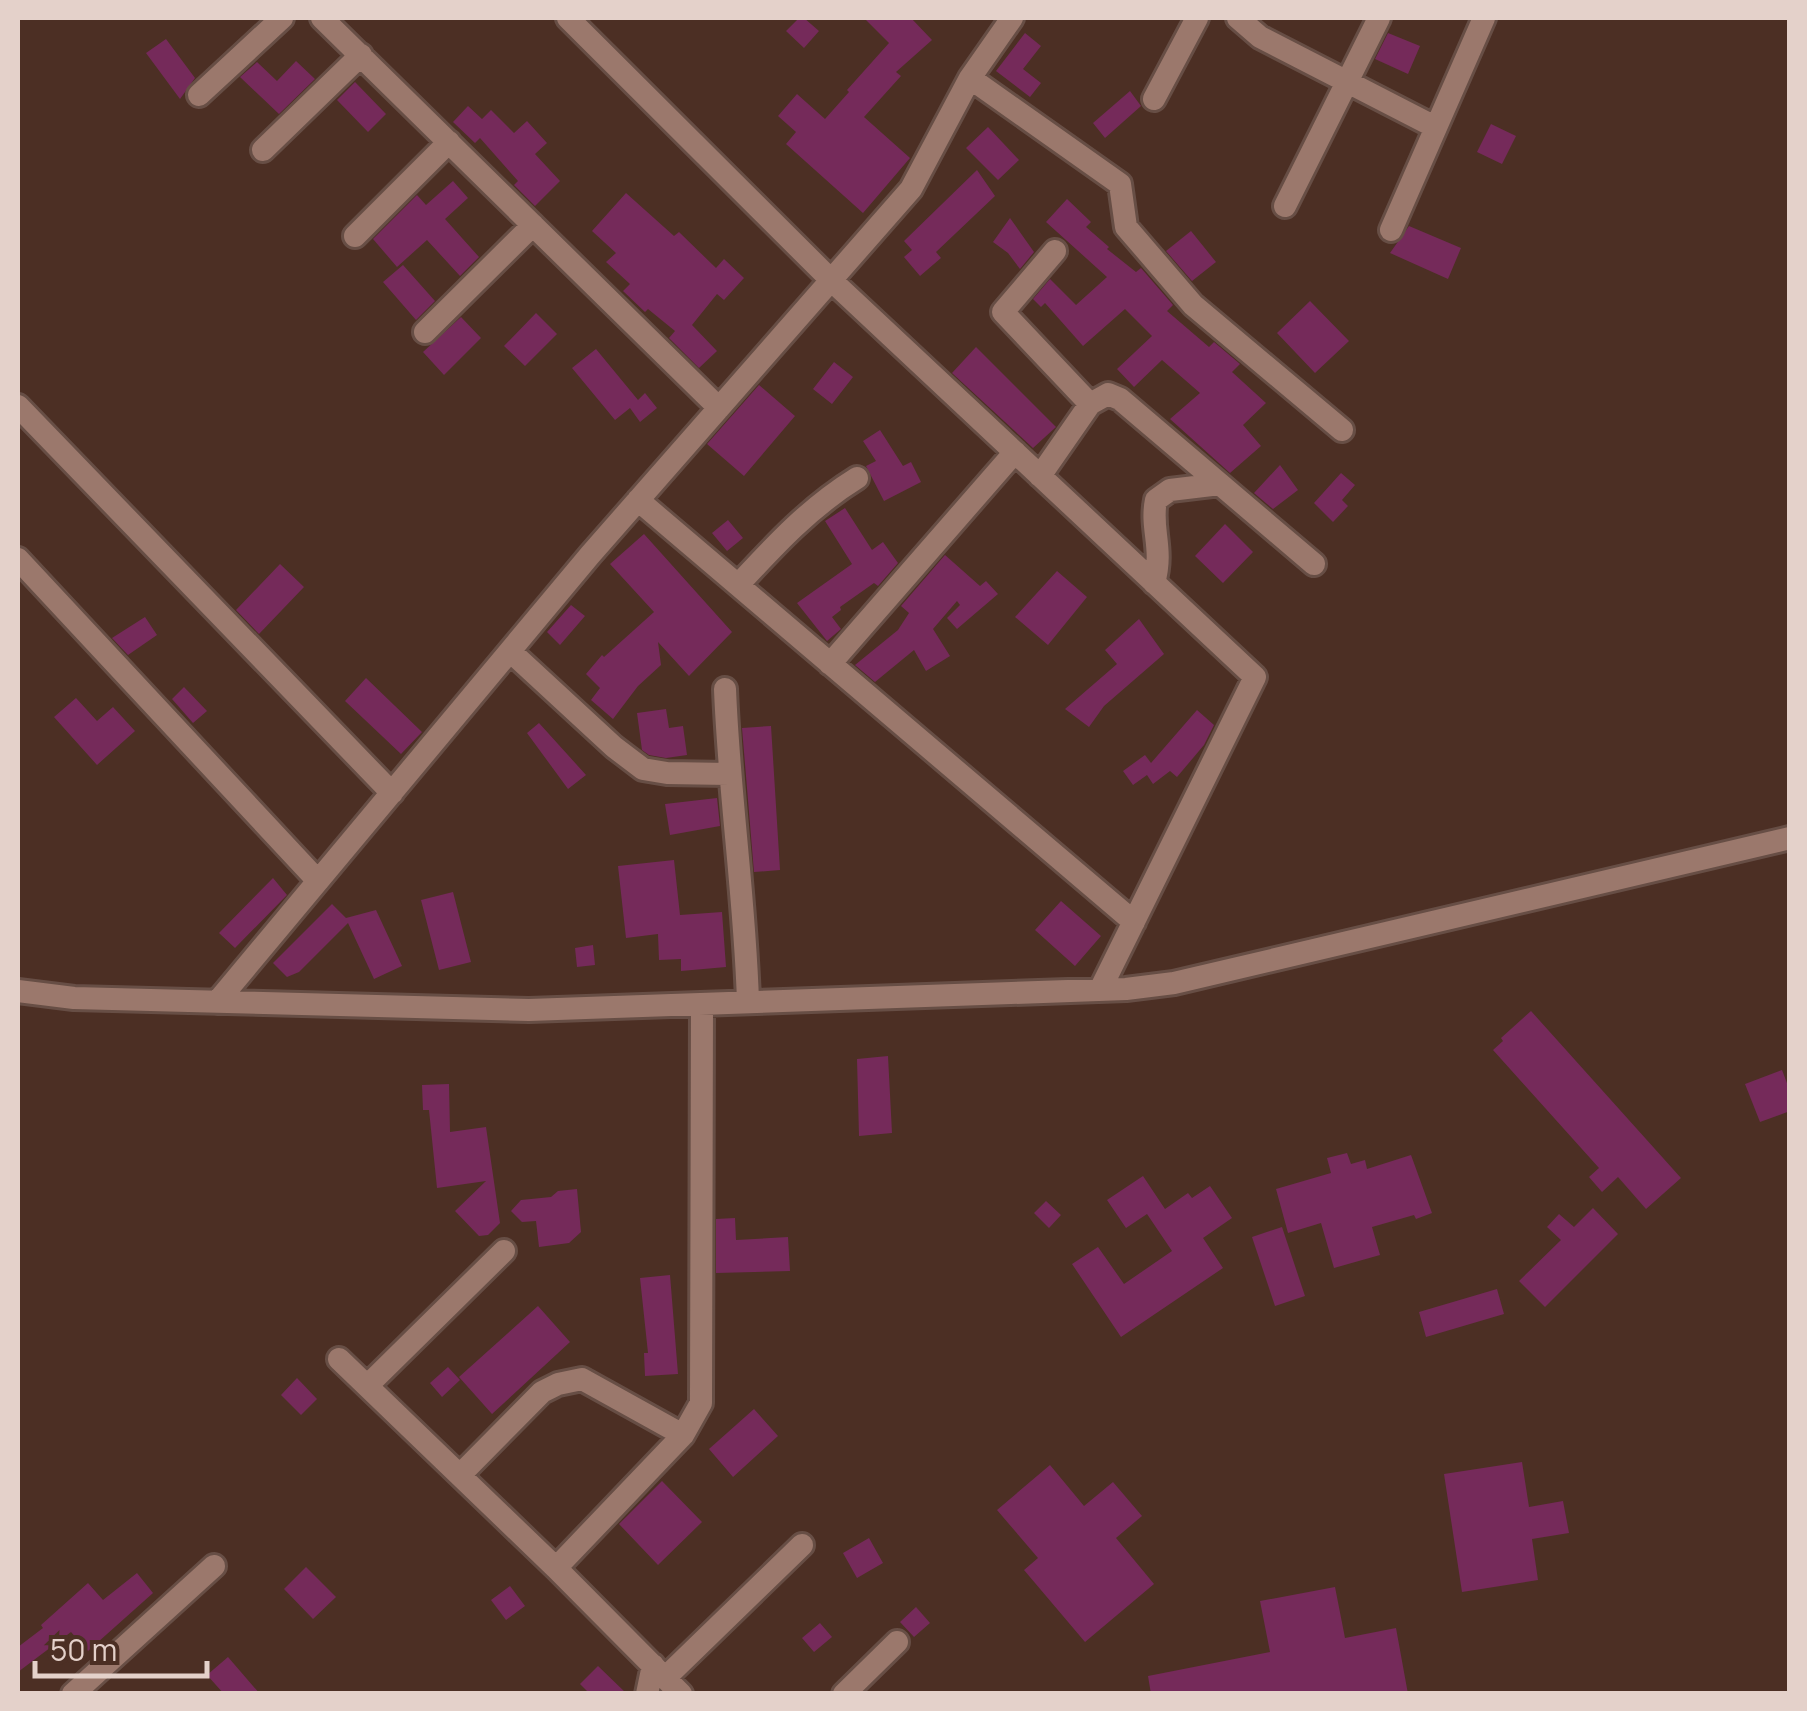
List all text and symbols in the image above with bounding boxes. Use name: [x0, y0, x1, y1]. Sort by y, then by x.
scale bar: [35, 1616, 208, 1678]
text: 50 m: [50, 1629, 117, 1670]

